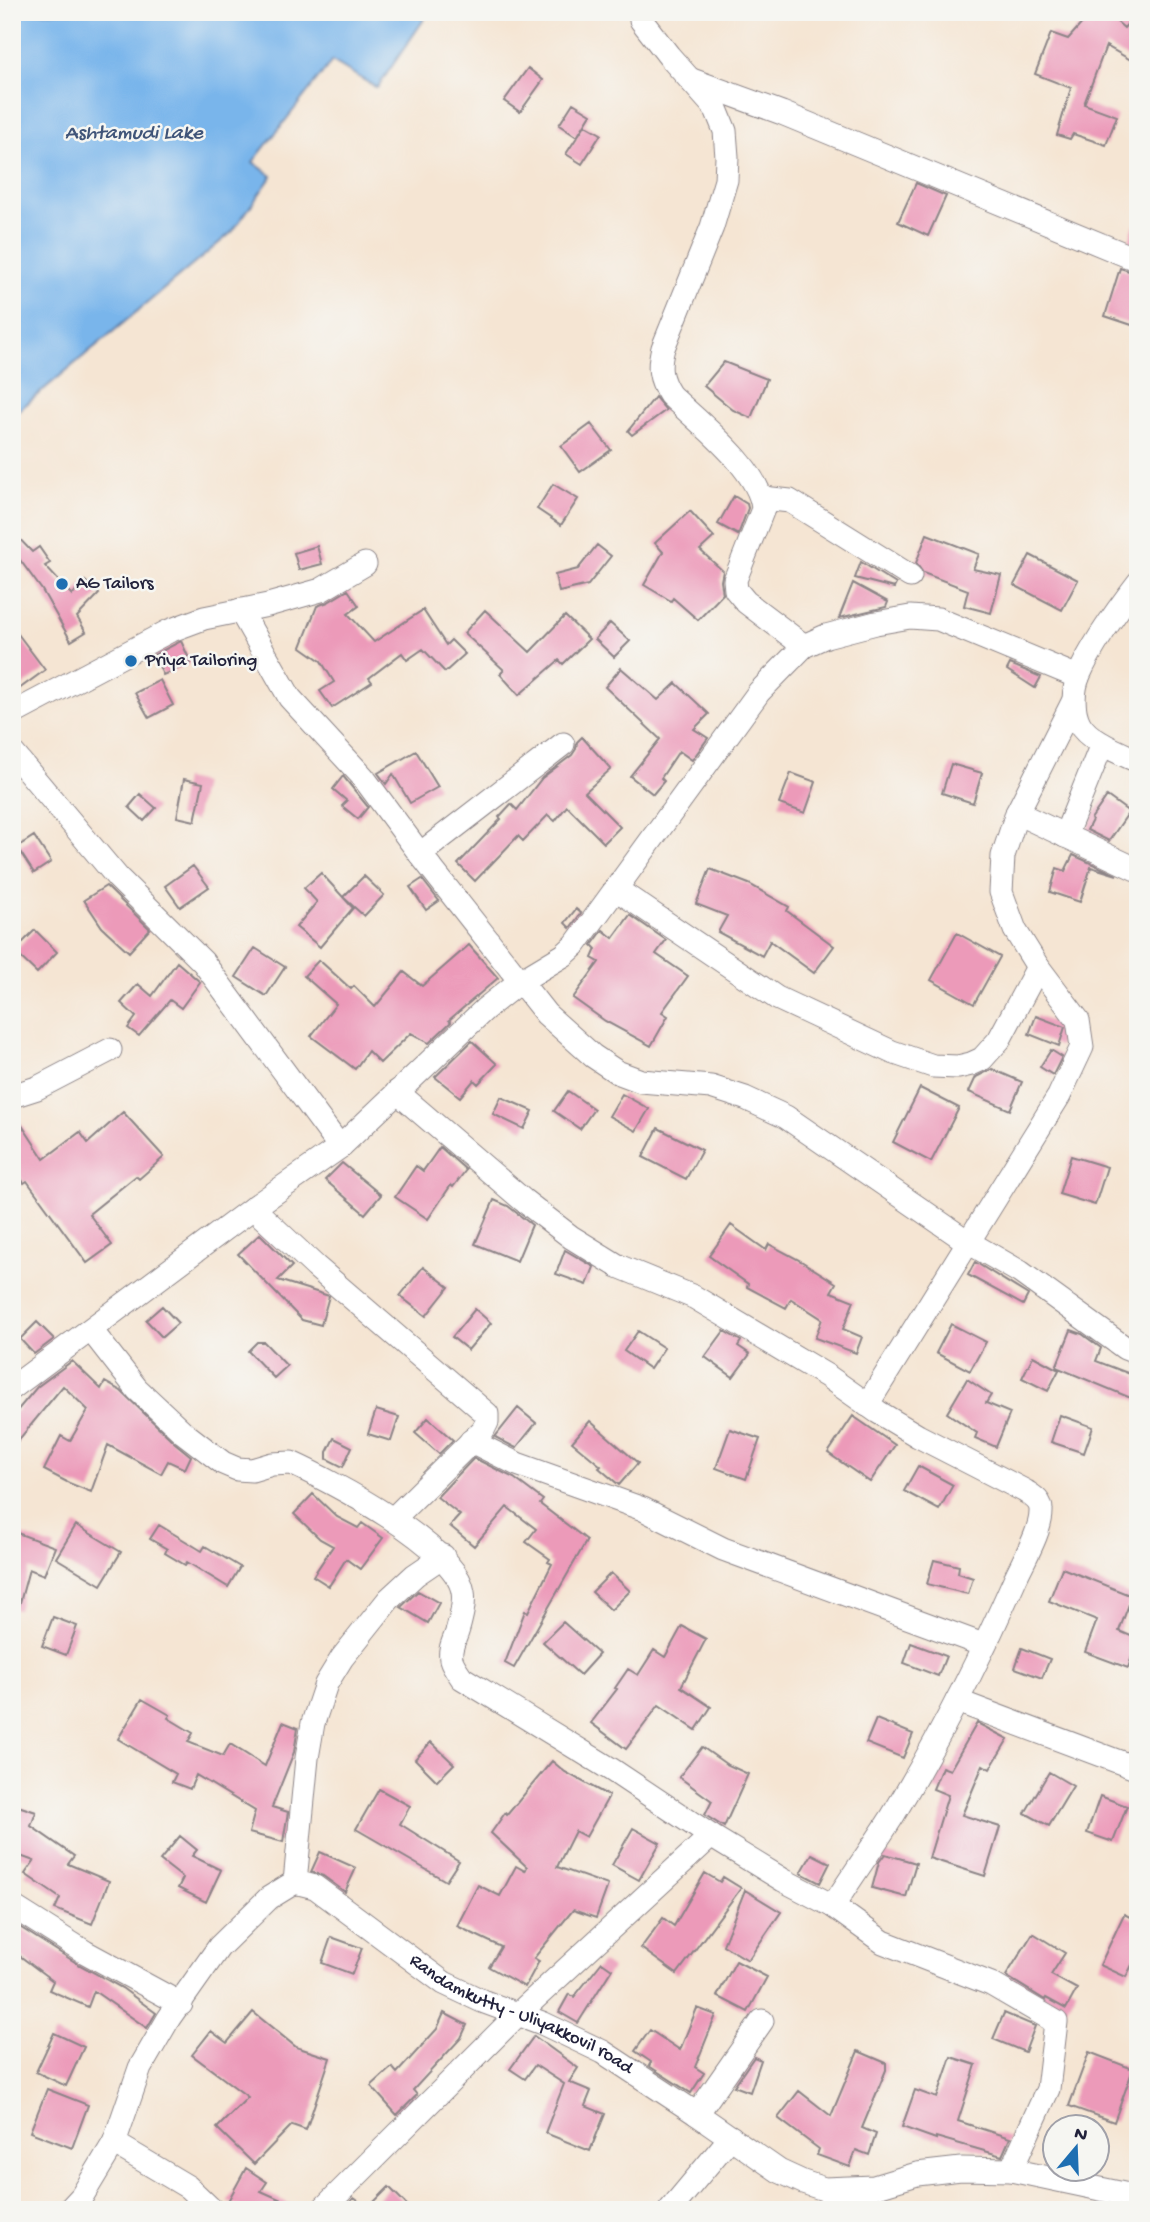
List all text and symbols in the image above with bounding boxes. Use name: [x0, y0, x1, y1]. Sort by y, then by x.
water label: Ashtamudi Lake: [65, 122, 204, 147]
place label: AG Tailors: [76, 573, 154, 596]
marker: AG Tailors: [54, 576, 70, 592]
place label: Priya Tailoring: [144, 650, 258, 673]
marker: Priya Tailoring: [123, 653, 139, 669]
street label: Randamkutty - Uliyakkovil road: [404, 1949, 639, 2081]
north arrow: [1042, 2114, 1112, 2184]
text: N: [1071, 2122, 1090, 2148]

